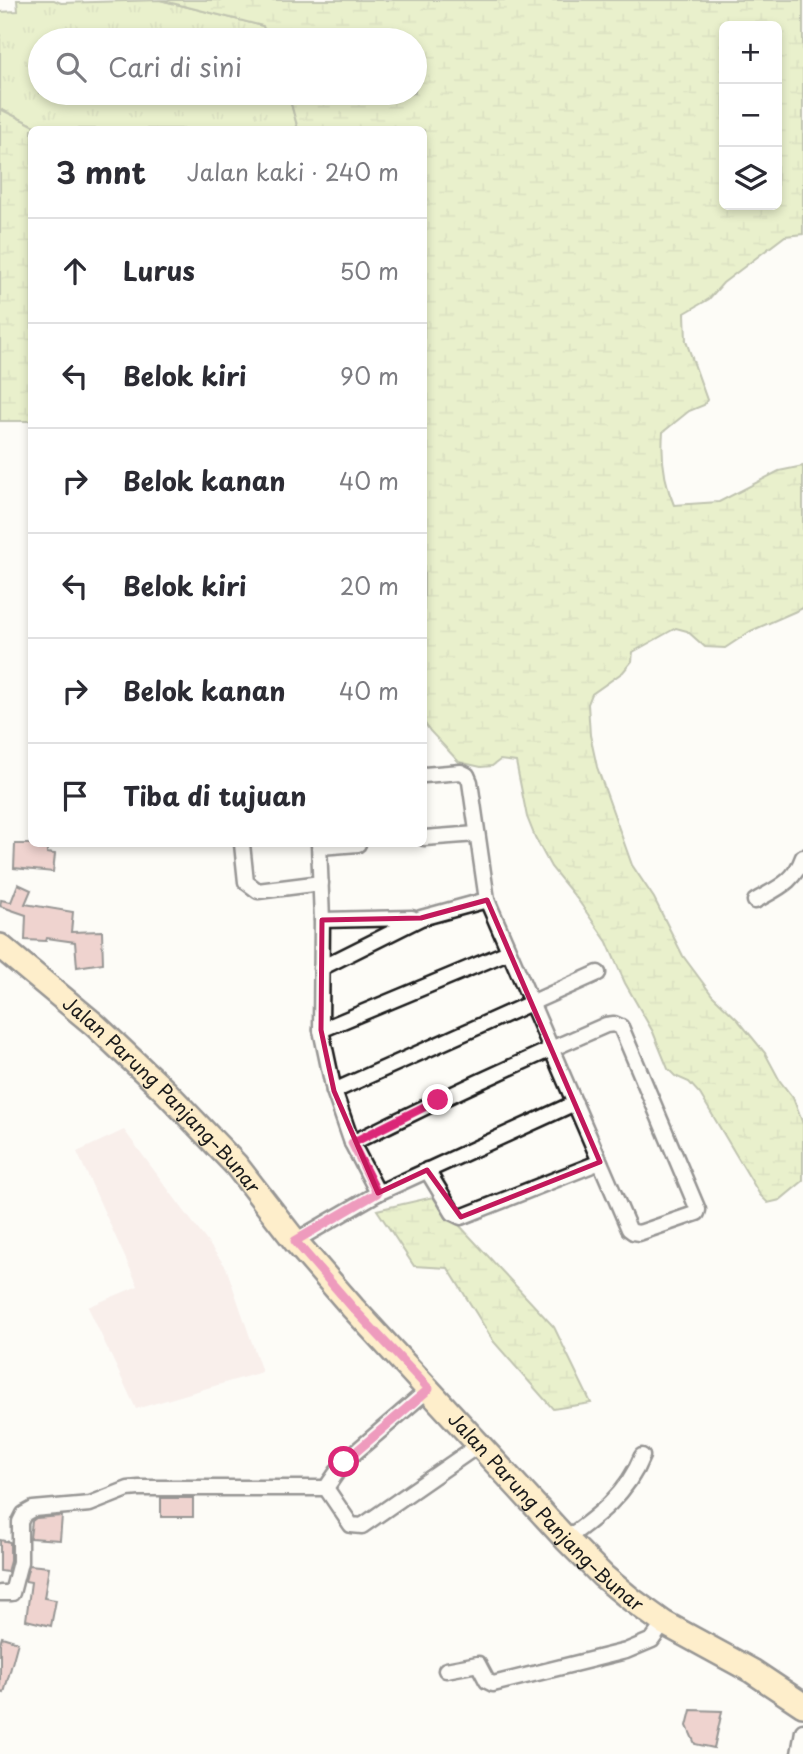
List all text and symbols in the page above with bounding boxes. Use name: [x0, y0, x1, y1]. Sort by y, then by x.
map controls: [719, 21, 782, 210]
button: +: [719, 21, 782, 84]
search box: [28, 28, 427, 105]
text: Cari di sini: [108, 47, 242, 86]
icon: search: [52, 48, 90, 86]
button: −: [719, 84, 782, 147]
button: layers: [719, 147, 782, 210]
text: 3 mnt: [56, 149, 146, 194]
text: Jalan kaki · 240 m: [187, 154, 399, 189]
text: Lurus: [123, 251, 195, 290]
icon: ahead: [56, 252, 94, 290]
text: 50 m: [339, 253, 399, 288]
text: Belok kiri: [123, 356, 246, 395]
icon: left: [56, 357, 94, 395]
text: 90 m: [340, 358, 399, 393]
text: Belok kanan: [123, 461, 285, 500]
icon: right: [56, 462, 94, 500]
text: 40 m: [339, 463, 399, 498]
text: Belok kiri: [123, 566, 246, 605]
icon: left: [56, 567, 94, 605]
text: 20 m: [340, 568, 399, 603]
text: Belok kanan: [123, 671, 285, 710]
icon: right: [56, 672, 94, 710]
text: 40 m: [339, 673, 399, 708]
text: Tiba di tujuan: [123, 776, 307, 815]
icon: arrive: [56, 777, 94, 815]
street label: Jalan Parung Panjang–Bunar: [57, 989, 268, 1199]
route end: [422, 1084, 453, 1115]
street label: Jalan Parung Panjang–Bunar: [442, 1405, 650, 1618]
route start: [328, 1446, 359, 1477]

